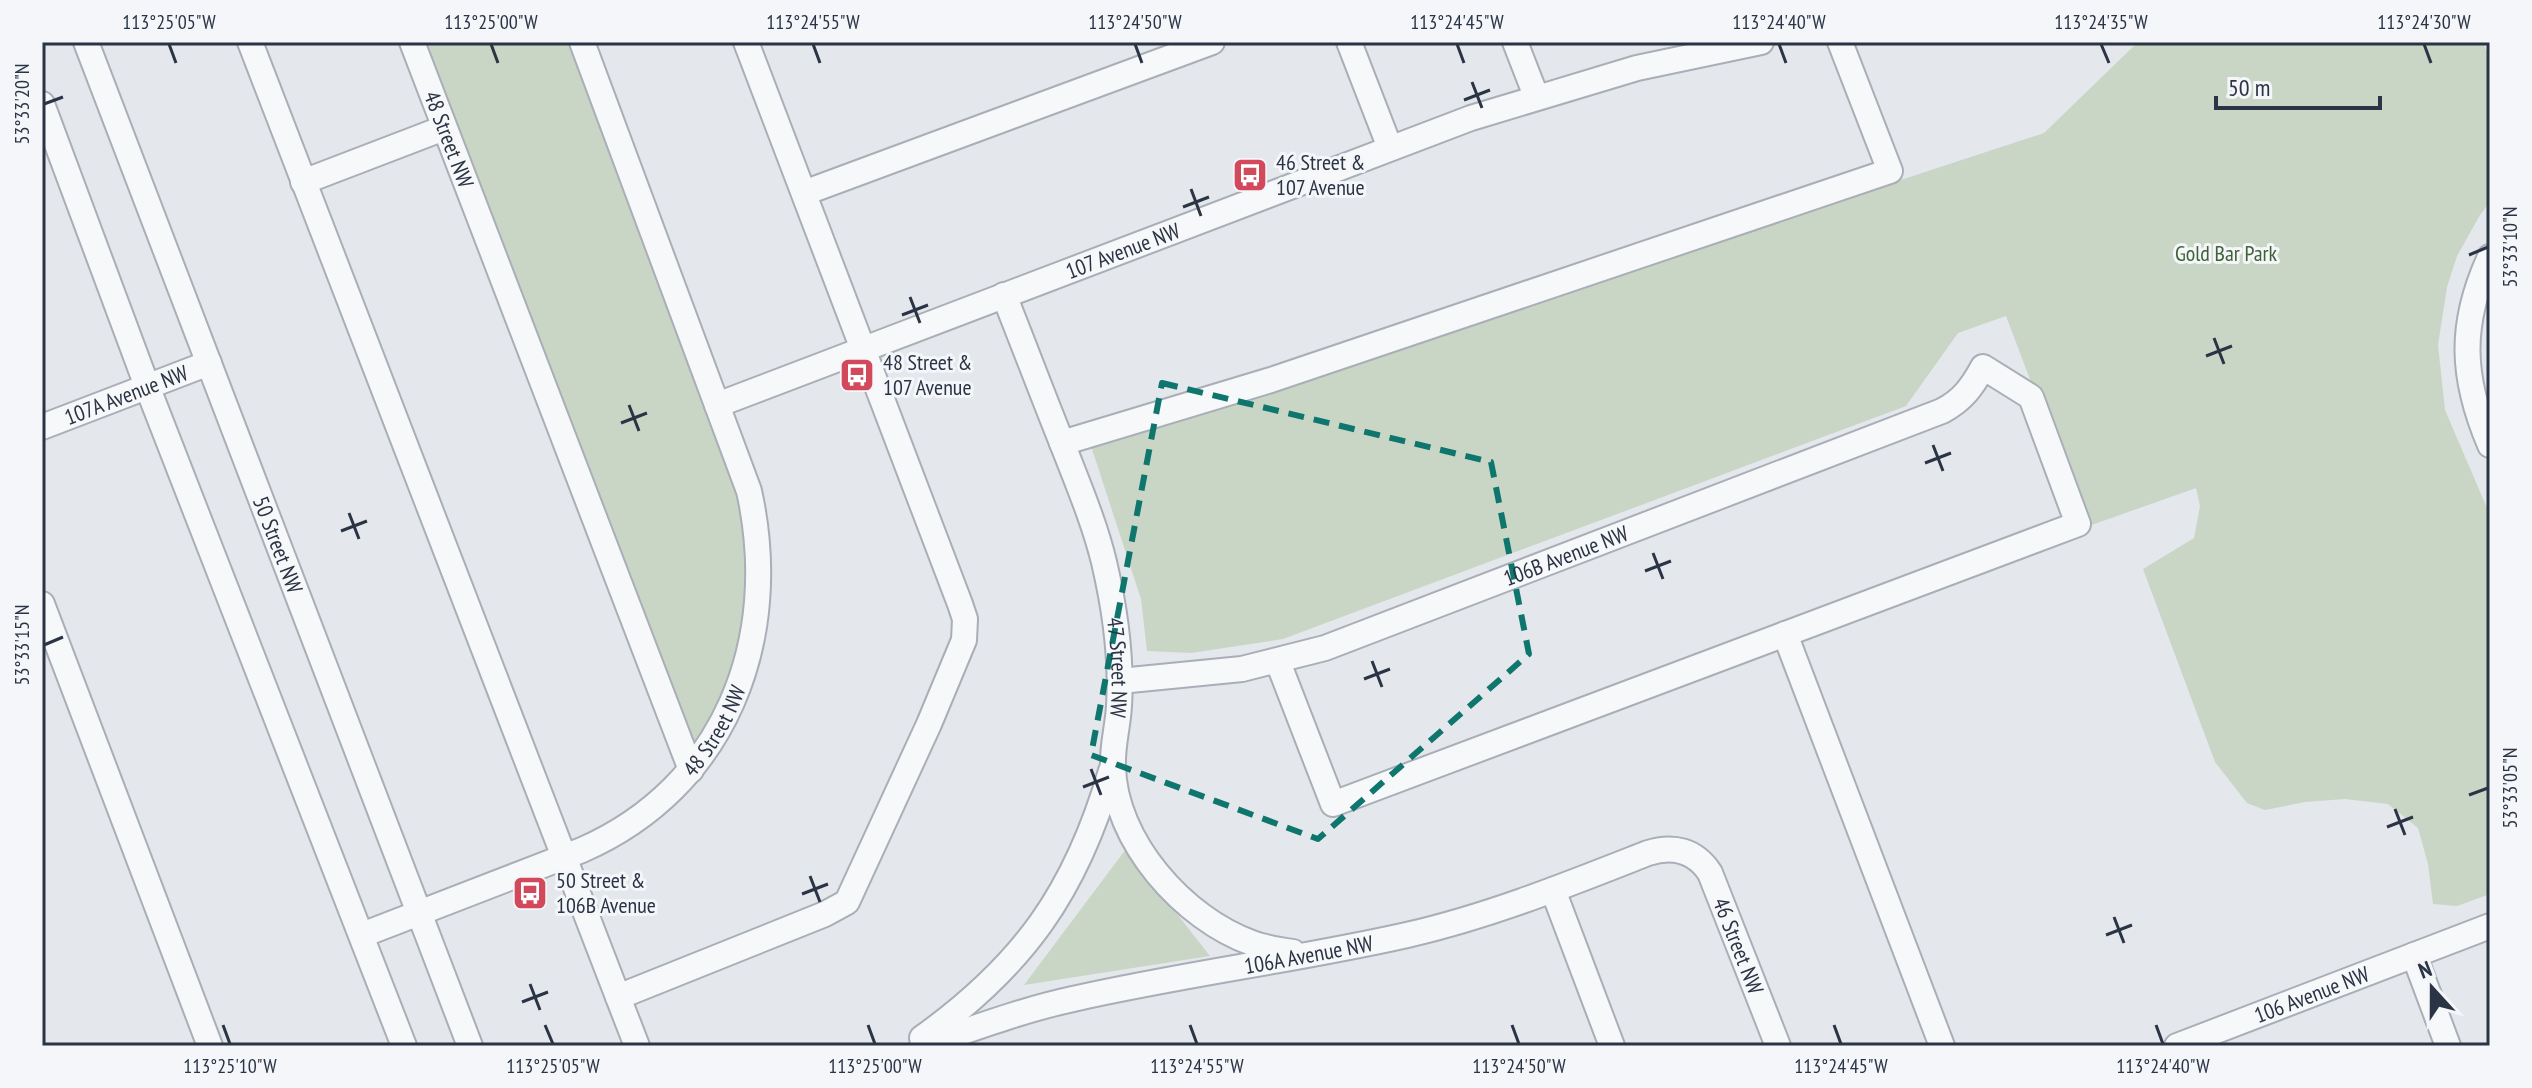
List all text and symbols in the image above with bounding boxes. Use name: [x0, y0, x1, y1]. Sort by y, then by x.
text: 113°25'05"W: [122, 9, 216, 35]
text: 113°25'00"W: [444, 9, 538, 35]
text: 113°24'55"W: [766, 9, 860, 35]
text: 113°24'50"W: [1088, 9, 1182, 35]
text: 113°24'45"W: [1410, 9, 1504, 35]
text: 113°24'40"W: [1732, 9, 1826, 35]
text: 113°24'35"W: [2054, 9, 2148, 35]
text: 113°24'30"W: [2377, 9, 2471, 35]
scale bar: [2216, 60, 2380, 110]
text: 53°33'20"N: [9, 64, 35, 144]
text: 50 m: [2228, 72, 2270, 103]
street label: 48 Street NW: [418, 87, 481, 192]
place label: 46 Street & 107 Avenue: [1276, 148, 1365, 201]
bus stop icon: 46 Street & 107 Avenue: [1231, 156, 1269, 194]
text: 53°33'10"N: [2497, 207, 2523, 287]
street label: 107 Avenue NW: [1062, 216, 1184, 285]
park label: Gold Bar Park: [2175, 239, 2278, 267]
place label: 48 Street & 107 Avenue: [883, 348, 972, 401]
bus stop icon: 48 Street & 107 Avenue: [838, 356, 876, 394]
street label: 107A Avenue NW: [60, 358, 192, 431]
street label: 50 Street NW: [247, 492, 309, 597]
street label: 106B Avenue NW: [1499, 519, 1632, 592]
text: 53°33'15"N: [9, 605, 35, 685]
street label: 47 Street NW: [1101, 616, 1134, 719]
street label: 48 Street NW: [677, 681, 752, 782]
text: 53°33'05"N: [2497, 748, 2523, 828]
place label: 50 Street & 106B Avenue: [556, 866, 656, 919]
bus stop icon: 50 Street & 106B Avenue: [511, 874, 549, 912]
street label: 46 Street NW: [1707, 893, 1770, 998]
street label: 106A Avenue NW: [1242, 929, 1376, 980]
north arrow: [2392, 948, 2472, 1028]
text: N: [2414, 954, 2435, 985]
street label: 106 Avenue NW: [2250, 960, 2373, 1029]
text: 113°25'10"W: [183, 1053, 277, 1079]
text: 113°25'05"W: [506, 1053, 600, 1079]
text: 113°25'00"W: [828, 1053, 922, 1079]
text: 113°24'55"W: [1150, 1053, 1244, 1079]
text: 113°24'50"W: [1472, 1053, 1566, 1079]
text: 113°24'45"W: [1794, 1053, 1888, 1079]
text: 113°24'40"W: [2116, 1053, 2210, 1079]

